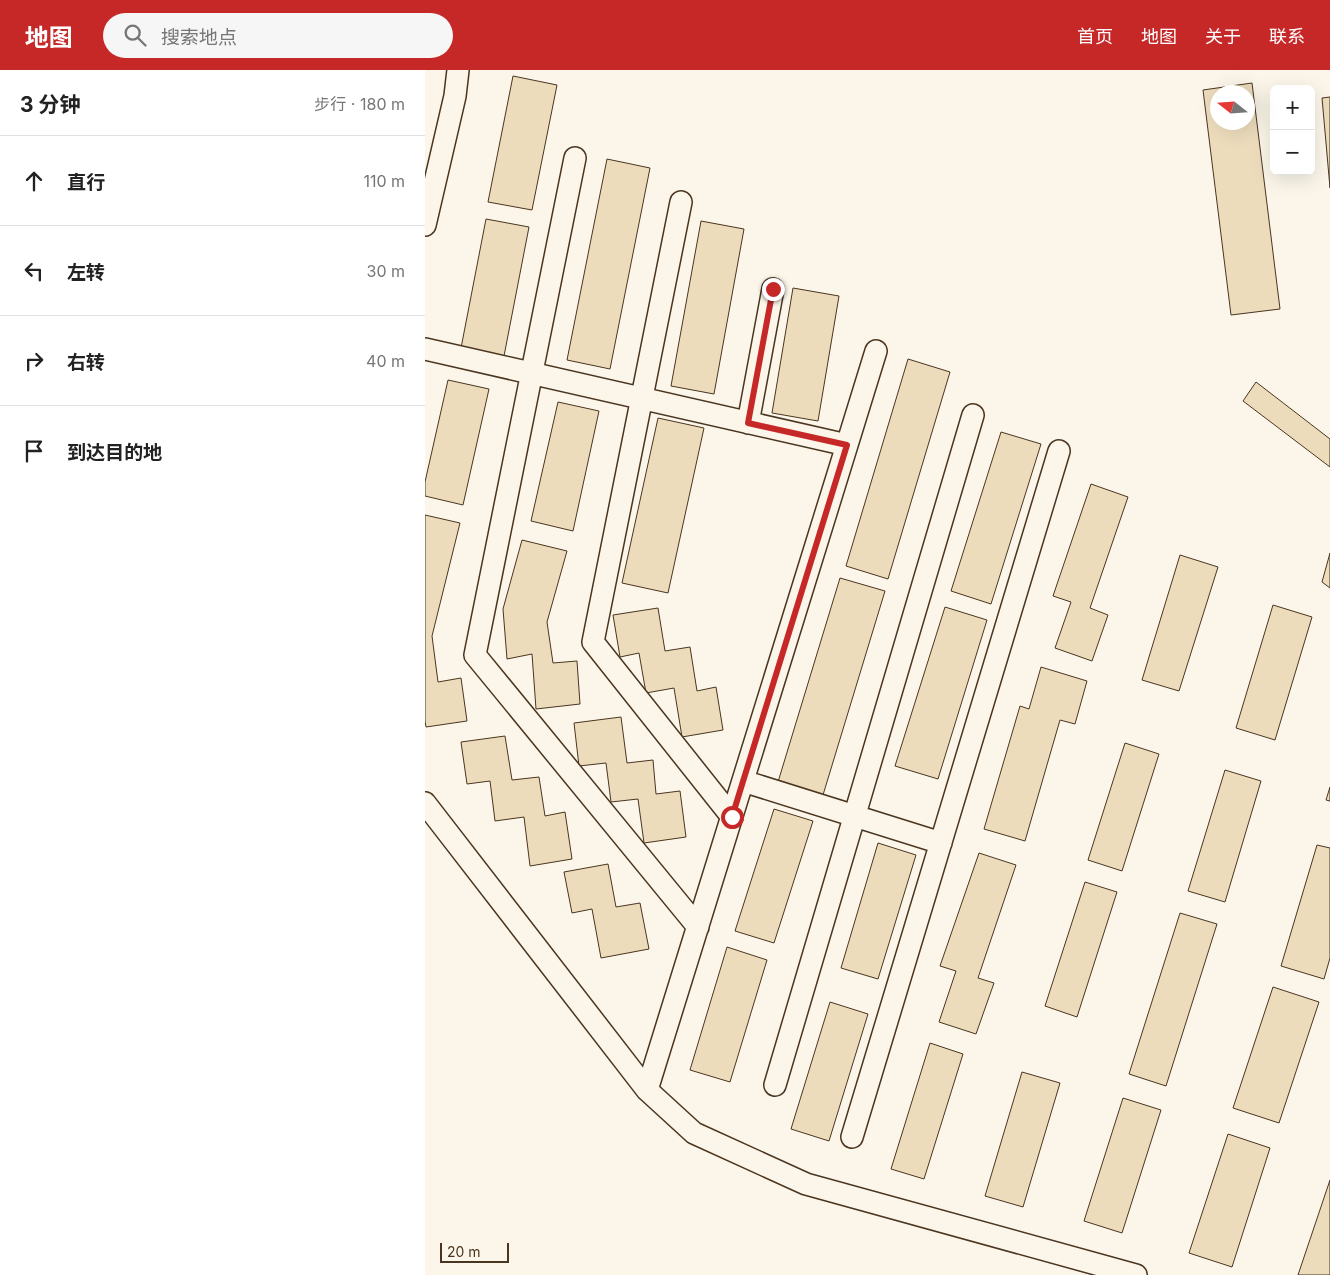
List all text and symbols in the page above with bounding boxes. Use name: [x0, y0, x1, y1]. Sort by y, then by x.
search box: [103, 13, 453, 58]
icon: search: [121, 21, 149, 49]
text: 地图: [25, 23, 73, 52]
text: 搜索地点: [161, 26, 237, 49]
text: 首页: [1077, 26, 1113, 47]
text: 地图: [1141, 26, 1177, 47]
text: 关于: [1205, 26, 1241, 47]
text: 联系: [1269, 26, 1305, 47]
north arrow: [1210, 85, 1255, 130]
map controls: [1270, 85, 1315, 175]
button: +: [1270, 85, 1315, 130]
text: 3 分钟: [20, 92, 81, 117]
text: 步行 · 180 m: [314, 94, 405, 114]
button: −: [1270, 130, 1315, 175]
icon: ahead: [20, 167, 48, 195]
text: 直行: [67, 171, 105, 194]
text: 110 m: [363, 171, 405, 191]
icon: left: [20, 257, 48, 285]
text: 左转: [67, 261, 105, 284]
text: 30 m: [367, 261, 405, 281]
route end: [762, 278, 785, 301]
icon: right: [20, 347, 48, 375]
text: 右转: [67, 351, 105, 374]
text: 40 m: [366, 351, 405, 371]
icon: arrive: [20, 437, 48, 465]
text: 到达目的地: [67, 441, 162, 464]
route start: [721, 806, 744, 829]
scale bar: [440, 1240, 509, 1263]
text: 20 m: [447, 1243, 481, 1260]

